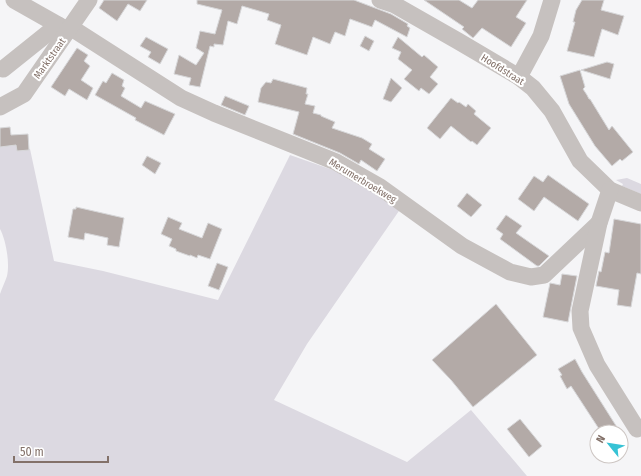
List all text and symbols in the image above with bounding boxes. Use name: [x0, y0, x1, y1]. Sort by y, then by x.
street label: Marktstraat: [31, 35, 69, 81]
street label: Hoofdstraat: [479, 52, 527, 88]
street label: Merumerbroekweg: [327, 156, 399, 206]
north arrow: [589, 424, 629, 464]
text: N: [593, 433, 608, 445]
scale bar: [14, 438, 108, 464]
text: 50 m: [20, 445, 44, 459]

